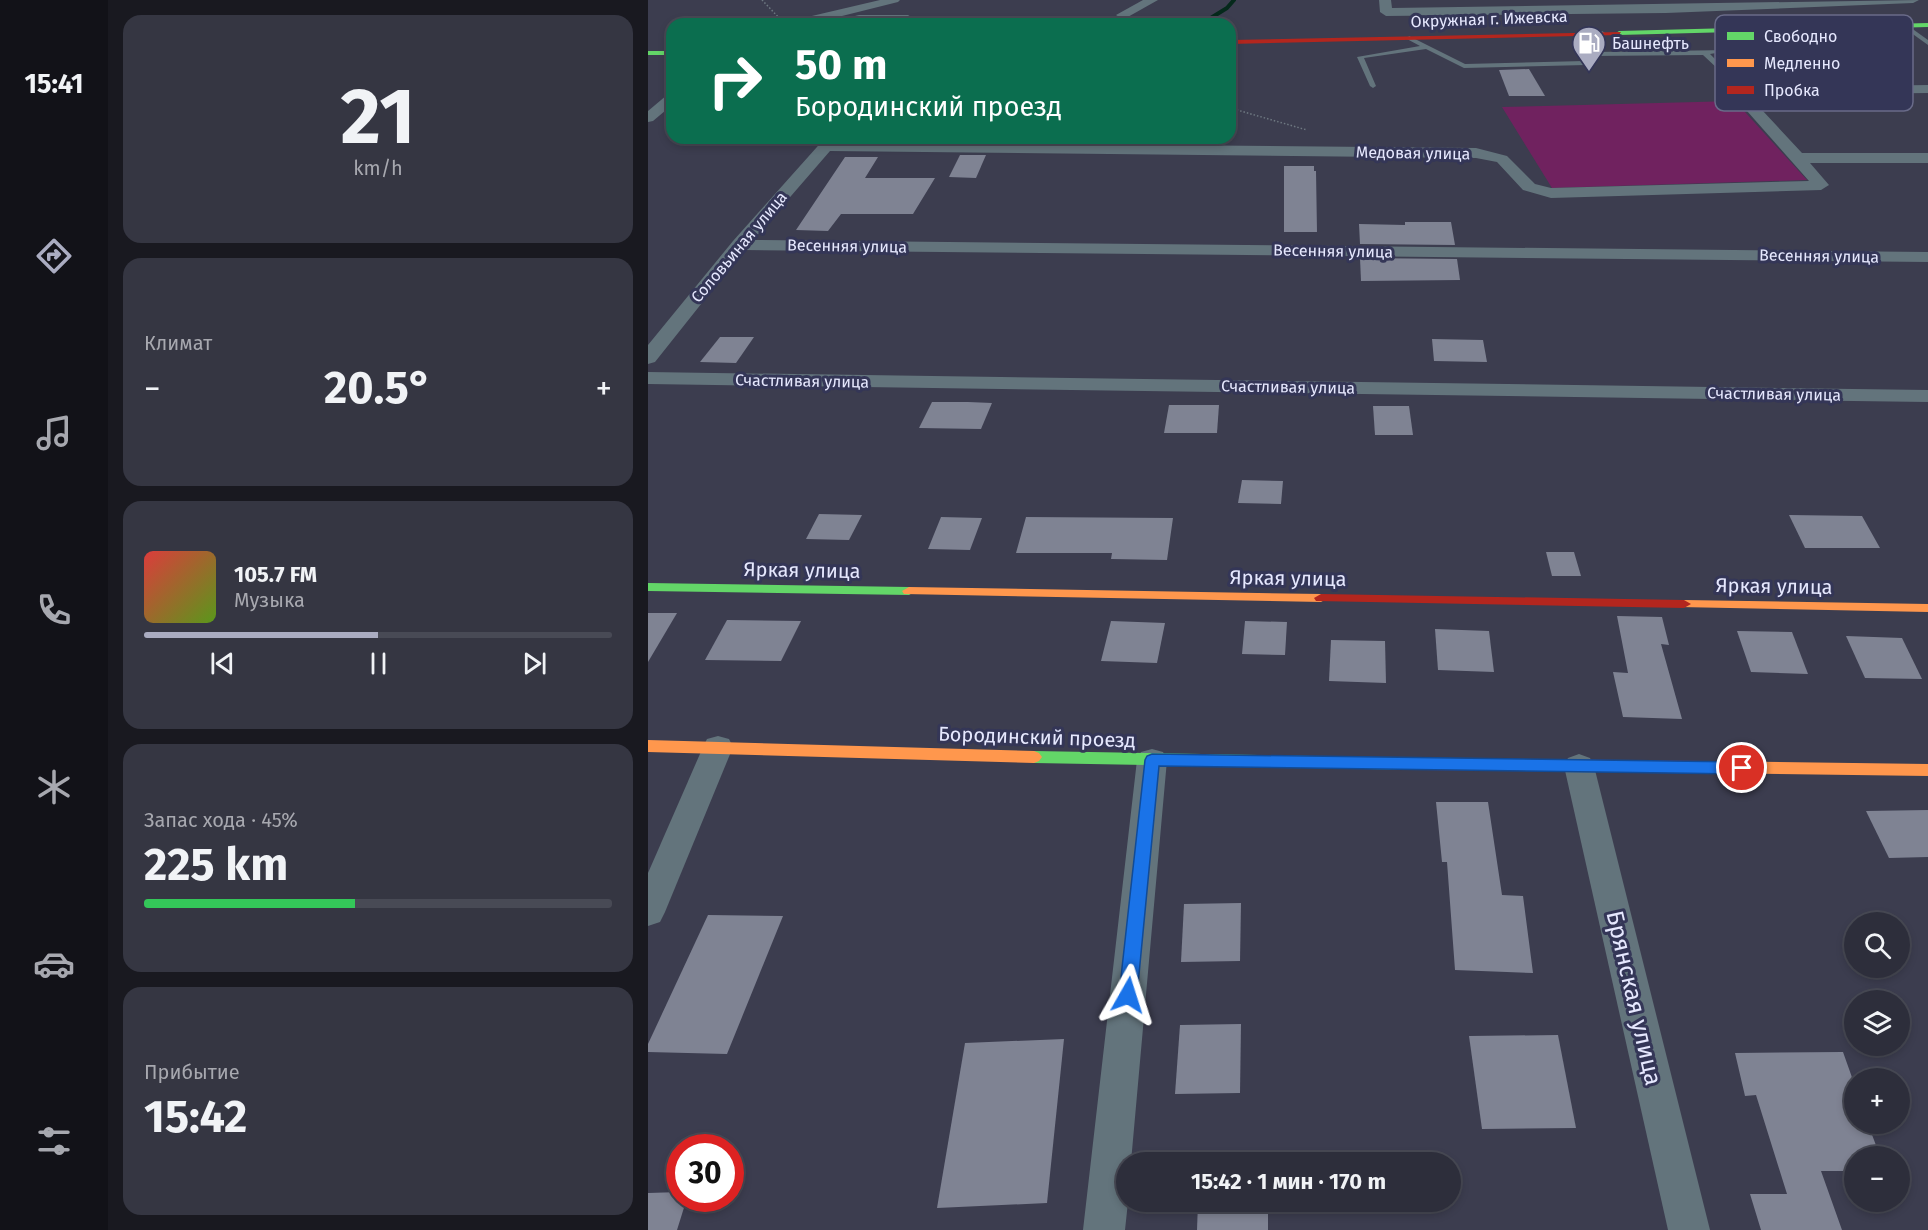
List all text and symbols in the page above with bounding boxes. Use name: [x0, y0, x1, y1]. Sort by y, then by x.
street label: Окружная г. Ижевска: [1410, 7, 1568, 31]
legend: [1715, 15, 1913, 111]
fuel station icon: Башнефть: [1571, 25, 1607, 72]
text: Свободно: [1764, 27, 1837, 46]
place label: Башнефть: [1612, 34, 1689, 53]
text: 50 m: [795, 40, 888, 90]
icon: right: [696, 42, 774, 120]
text: Медленно: [1764, 54, 1840, 73]
text: 15:41: [24, 68, 84, 100]
text: 21: [341, 70, 415, 164]
text: Пробка: [1764, 81, 1820, 100]
text: Бородинский проезд: [795, 91, 1062, 123]
street label: Медовая улица: [1356, 143, 1470, 163]
text: km/h: [353, 156, 403, 180]
street label: Соловьиная улица: [687, 188, 791, 306]
icon: directions: [33, 235, 75, 277]
street label: Весенняя улица: [787, 235, 907, 257]
street label: Весенняя улица: [1273, 240, 1393, 262]
street label: Весенняя улица: [1759, 245, 1879, 267]
text: Климат: [144, 331, 212, 355]
text: 20.5°: [324, 361, 432, 415]
text: −: [144, 369, 161, 409]
text: +: [596, 369, 612, 409]
street label: Счастливая улица: [735, 370, 869, 392]
street label: Счастливая улица: [1221, 376, 1355, 398]
street label: Счастливая улица: [1707, 383, 1841, 405]
icon: music: [33, 412, 75, 454]
street label: Яркая улица: [743, 557, 861, 583]
text: 105.7 FM: [234, 561, 317, 588]
street label: Яркая улица: [1229, 565, 1347, 591]
street label: Яркая улица: [1715, 573, 1833, 599]
text: Музыка: [234, 588, 305, 612]
icon: phone: [33, 589, 75, 631]
icon: previous: [206, 647, 239, 680]
icon: pause: [362, 647, 395, 680]
icon: next: [518, 647, 551, 680]
street label: Бородинский проезд: [938, 722, 1136, 752]
pin: [1716, 742, 1767, 793]
icon: arrive: [1725, 751, 1758, 784]
icon: climate: [33, 766, 75, 808]
text: Запас хода · 45%: [144, 808, 298, 832]
text: 225 km: [144, 838, 288, 892]
street label: Брянская улица: [1600, 908, 1668, 1088]
map controls: [1844, 912, 1910, 1212]
button: search: [1844, 912, 1910, 978]
icon: car: [33, 943, 75, 985]
position arrow: [1096, 963, 1160, 1027]
button: layers: [1844, 990, 1910, 1056]
text: Прибытие: [144, 1060, 240, 1084]
button: +: [1844, 1068, 1910, 1134]
text: 15:42: [144, 1090, 247, 1144]
icon: filters: [33, 1120, 75, 1162]
speed limit sign: 30: [666, 1134, 744, 1212]
button: −: [1844, 1146, 1910, 1212]
text: 15:42 · 1 мин · 170 m: [1191, 1168, 1386, 1195]

